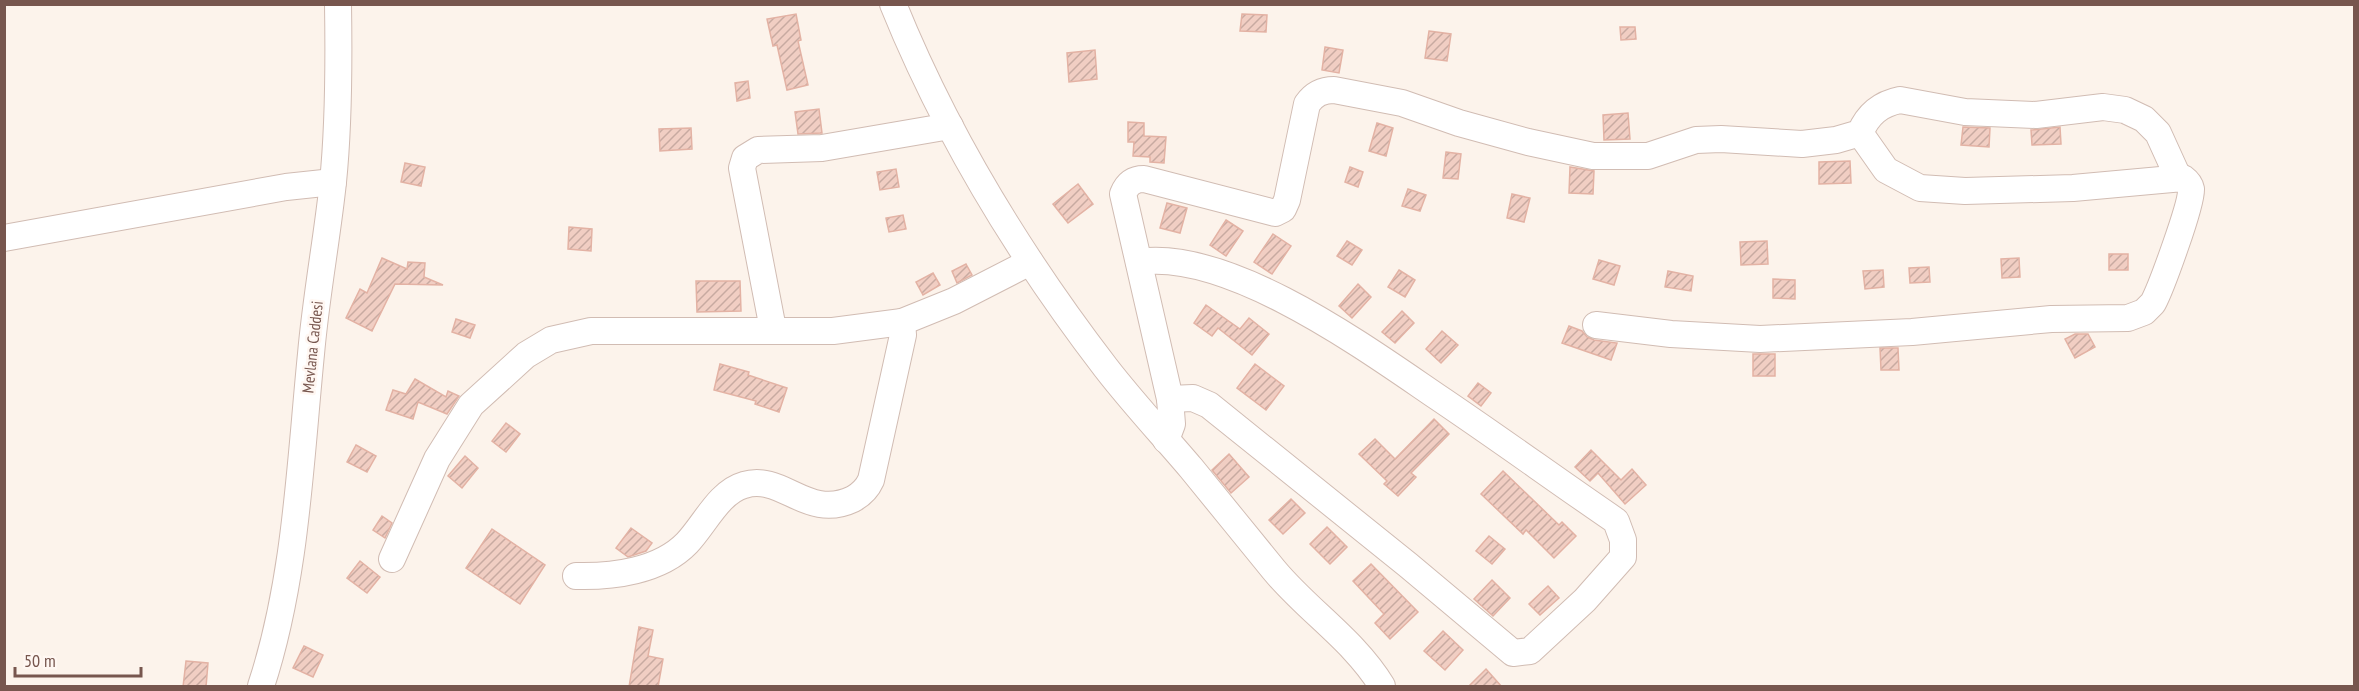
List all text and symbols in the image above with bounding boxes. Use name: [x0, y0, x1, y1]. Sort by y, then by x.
street label: Mevlana Caddesi: [297, 300, 327, 394]
scale bar: [15, 640, 141, 678]
text: 50 m: [24, 649, 56, 672]

